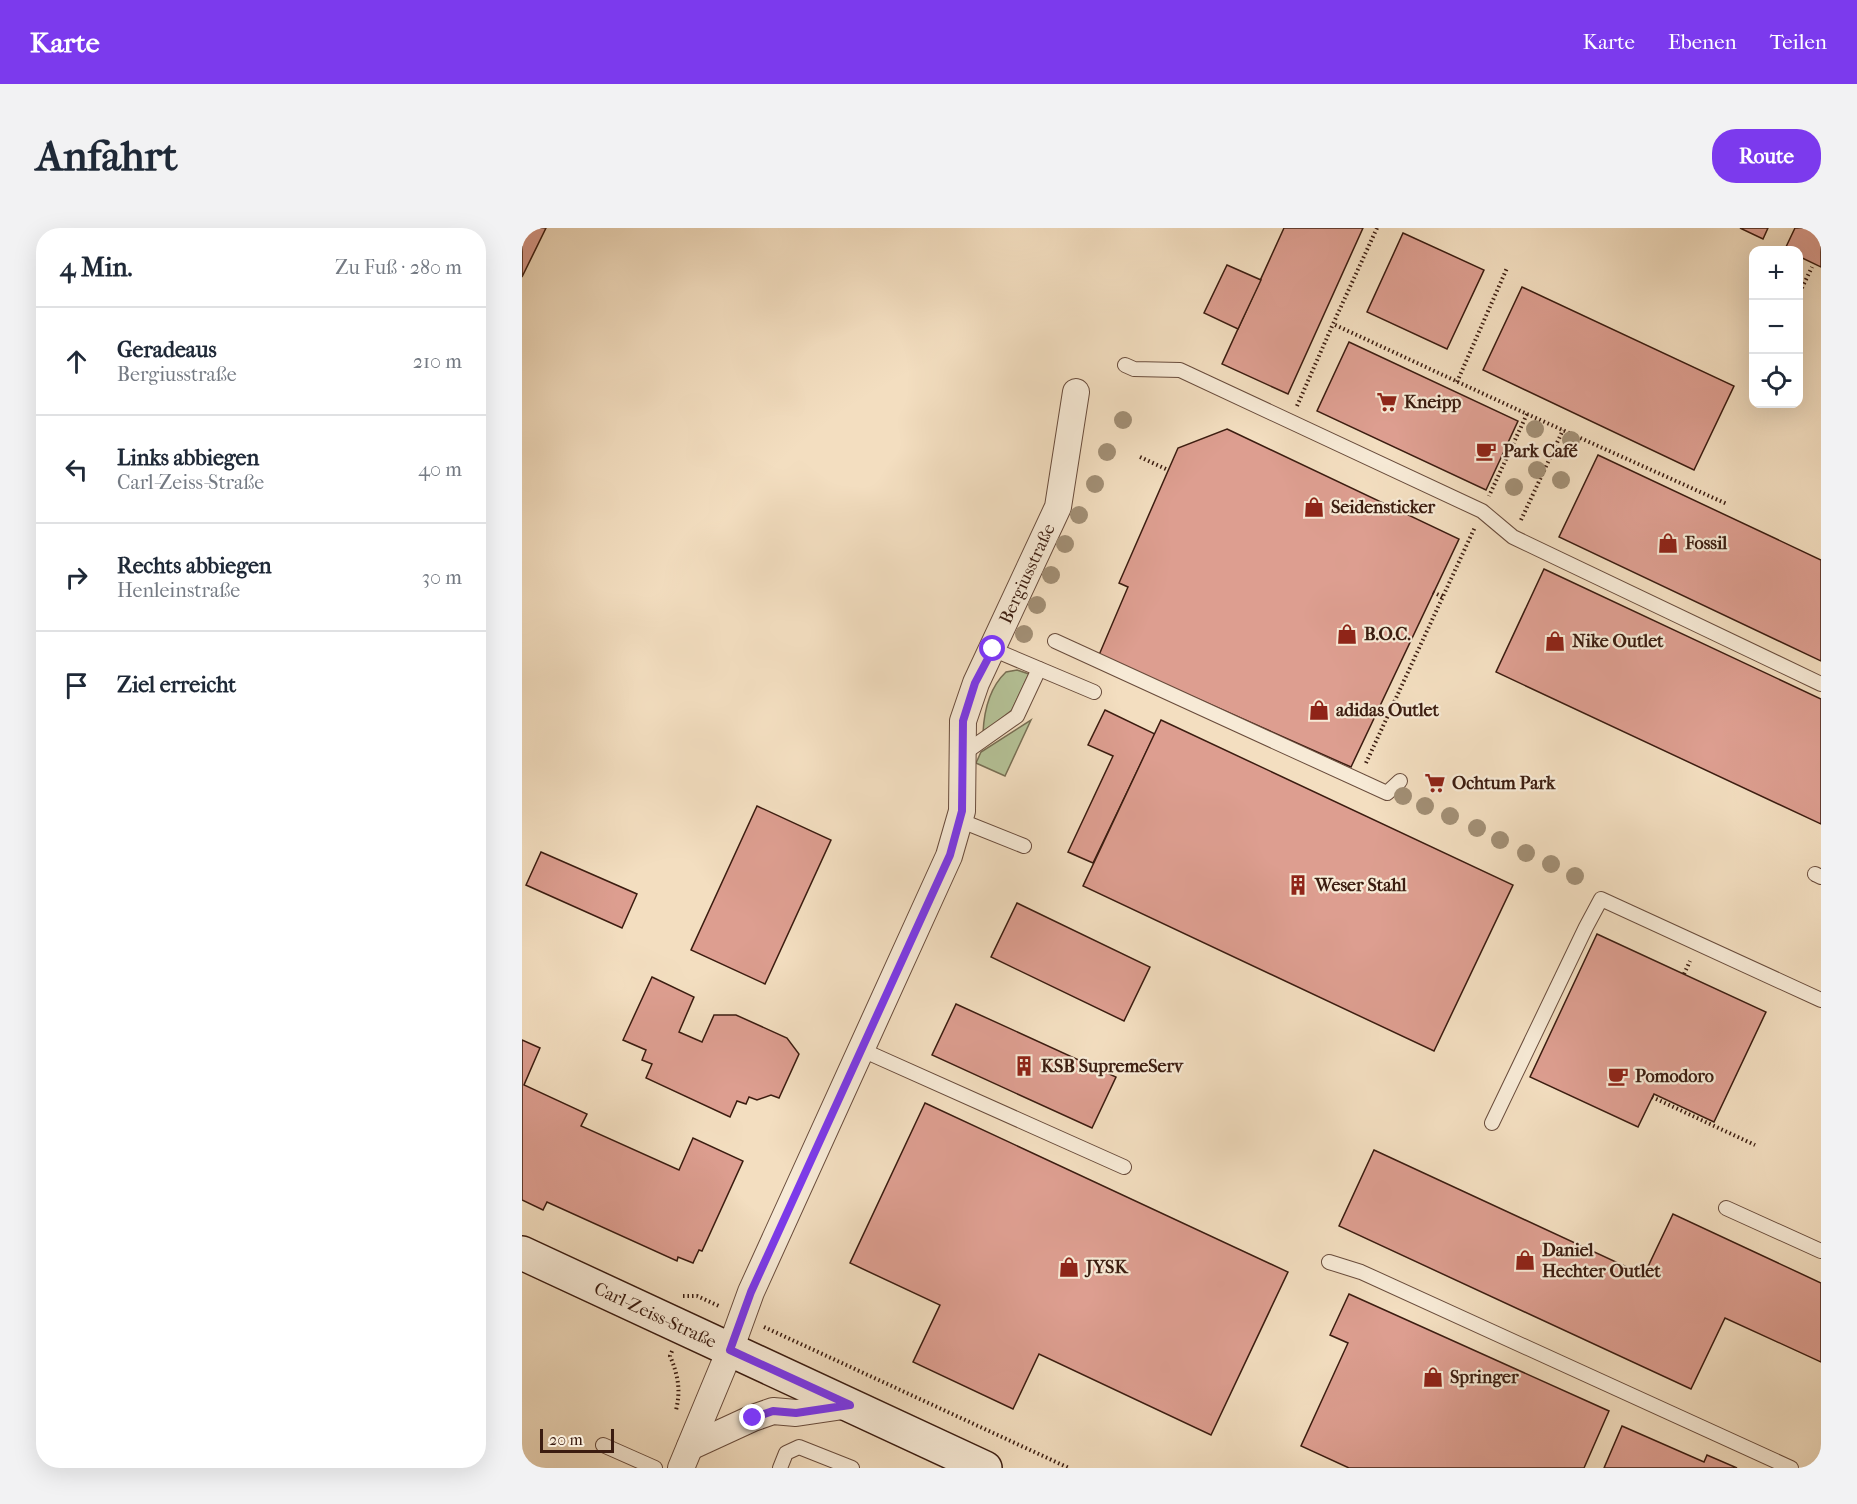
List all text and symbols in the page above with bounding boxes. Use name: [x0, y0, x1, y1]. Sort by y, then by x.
text: Karte: [30, 26, 100, 59]
text: Karte: [1583, 30, 1635, 54]
text: Ebenen: [1668, 30, 1737, 54]
text: Teilen: [1770, 30, 1827, 54]
button: Route: [1712, 129, 1821, 183]
text: Anfahrt: [36, 132, 178, 181]
map controls: [1749, 246, 1803, 408]
button: +: [1749, 246, 1803, 300]
text: 4 Min.: [60, 252, 133, 283]
text: Zu Fuß · 280 m: [335, 256, 462, 279]
button: −: [1749, 300, 1803, 354]
text: Geradeaus: [117, 337, 217, 363]
icon: ahead: [60, 345, 93, 378]
text: 210 m: [413, 350, 462, 373]
button: locate: [1749, 354, 1803, 408]
text: Bergiusstraße: [117, 363, 237, 386]
supermarket icon: Kneipp: [1375, 390, 1399, 414]
place label: Kneipp: [1404, 392, 1461, 413]
cafe icon: Park Café: [1474, 439, 1498, 463]
place label: Park Café: [1503, 441, 1578, 462]
text: Links abbiegen: [117, 445, 259, 471]
icon: left: [60, 453, 93, 486]
text: 40 m: [418, 458, 462, 481]
text: Carl-Zeiss-Straße: [117, 471, 264, 494]
shop icon: Seidensticker: [1302, 495, 1326, 519]
place label: Seidensticker: [1331, 497, 1436, 518]
street label: Bergiusstraße: [995, 520, 1060, 627]
shop icon: Fossil: [1656, 531, 1680, 555]
place label: Fossil: [1684, 533, 1728, 554]
text: Rechts abbiegen: [117, 553, 272, 579]
icon: right: [60, 561, 93, 594]
text: 30 m: [422, 566, 462, 589]
text: Henleinstraße: [117, 579, 240, 602]
shop icon: B.O.C.: [1335, 622, 1359, 646]
place label: B.O.C.: [1364, 624, 1411, 645]
shop icon: Nike Outlet: [1543, 629, 1567, 653]
place label: Nike Outlet: [1572, 631, 1664, 652]
route start: [979, 635, 1005, 661]
icon: arrive: [60, 669, 93, 702]
text: Ziel erreicht: [117, 672, 236, 698]
shop icon: adidas Outlet: [1307, 698, 1331, 722]
place label: adidas Outlet: [1336, 700, 1439, 721]
supermarket icon: Ochtum Park: [1423, 771, 1447, 795]
place label: Ochtum Park: [1452, 773, 1556, 794]
building icon: Weser Stahl: [1286, 873, 1310, 897]
place label: Weser Stahl: [1314, 875, 1408, 896]
building icon: KSB SupremeServ: [1012, 1054, 1036, 1078]
place label: KSB SupremeServ: [1041, 1056, 1184, 1077]
cafe icon: Pomodoro: [1606, 1064, 1630, 1088]
place label: Pomodoro: [1635, 1066, 1714, 1087]
place label: Daniel Hechter Outlet: [1542, 1240, 1661, 1282]
shop icon: Daniel Hechter Outlet: [1513, 1248, 1537, 1272]
shop icon: JYSK: [1057, 1255, 1081, 1279]
place label: JYSK: [1084, 1257, 1129, 1278]
street label: Carl-Zeiss-Straße: [591, 1278, 720, 1353]
shop icon: Springer: [1421, 1365, 1445, 1389]
place label: Springer: [1450, 1367, 1519, 1388]
route end: [739, 1404, 765, 1430]
scale bar: [540, 1426, 614, 1454]
text: 20 m: [549, 1430, 583, 1449]

